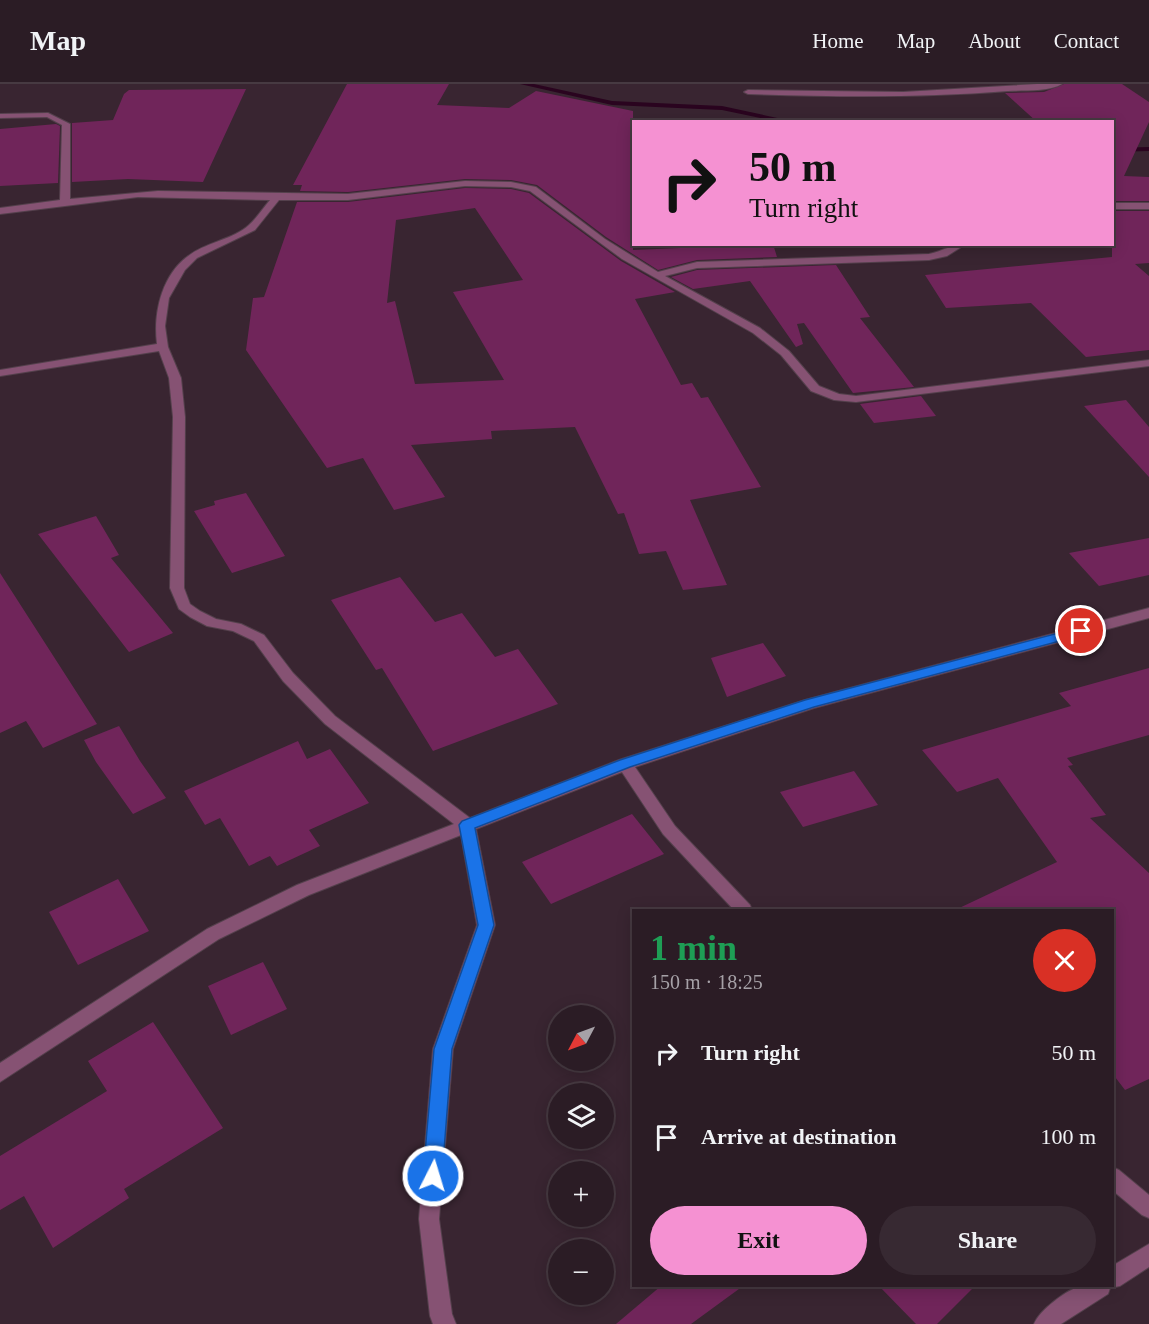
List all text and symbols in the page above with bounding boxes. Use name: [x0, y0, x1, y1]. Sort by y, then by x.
text: Map: [30, 25, 86, 56]
text: Home: [812, 29, 864, 53]
text: Map: [897, 29, 935, 53]
text: About: [968, 29, 1021, 53]
text: Contact: [1054, 29, 1119, 53]
icon: right: [650, 144, 728, 222]
text: 50 m: [749, 144, 837, 190]
text: Turn right: [749, 193, 858, 223]
pin: [1055, 605, 1106, 656]
icon: arrive: [1064, 614, 1097, 647]
text: 1 min: [650, 928, 737, 968]
button: close: [1033, 929, 1096, 992]
text: 150 m · 18:25: [650, 971, 763, 993]
north arrow: [548, 1005, 614, 1071]
map controls: [548, 1005, 614, 1305]
icon: right: [650, 1037, 683, 1070]
text: Turn right: [701, 1040, 800, 1065]
text: 50 m: [1051, 1040, 1096, 1065]
button: layers: [548, 1083, 614, 1149]
icon: arrive: [650, 1121, 683, 1154]
text: Arrive at destination: [701, 1124, 897, 1149]
text: 100 m: [1040, 1124, 1096, 1149]
position arrow: [401, 1144, 465, 1208]
button: +: [548, 1161, 614, 1227]
button: Exit: [650, 1206, 867, 1275]
button: Share: [879, 1206, 1096, 1275]
button: −: [548, 1239, 614, 1305]

